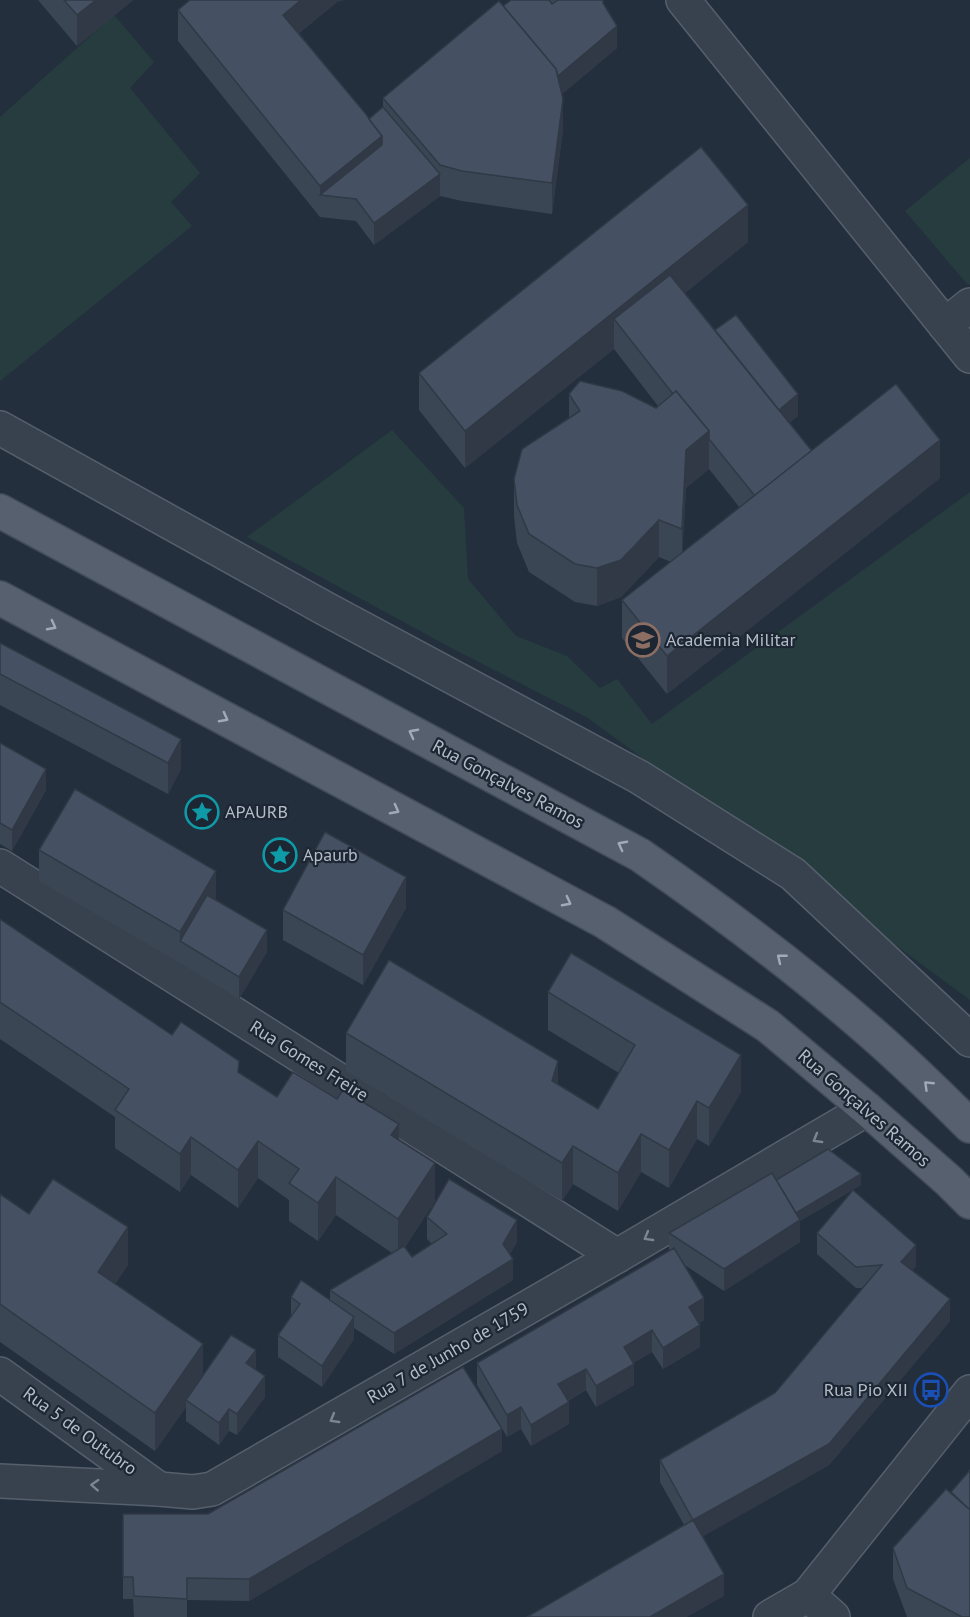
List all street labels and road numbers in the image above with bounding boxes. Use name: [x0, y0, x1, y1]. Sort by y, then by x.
street label: Rua Gonçalves Ramos: [429, 734, 588, 833]
street label: Rua Gomes Freire: [246, 1015, 373, 1106]
street label: Rua Gonçalves Ramos: [793, 1044, 935, 1171]
street label: Rua 7 de Junho de 1759: [363, 1297, 533, 1408]
street label: Rua 5 de Outubro: [19, 1381, 142, 1480]

